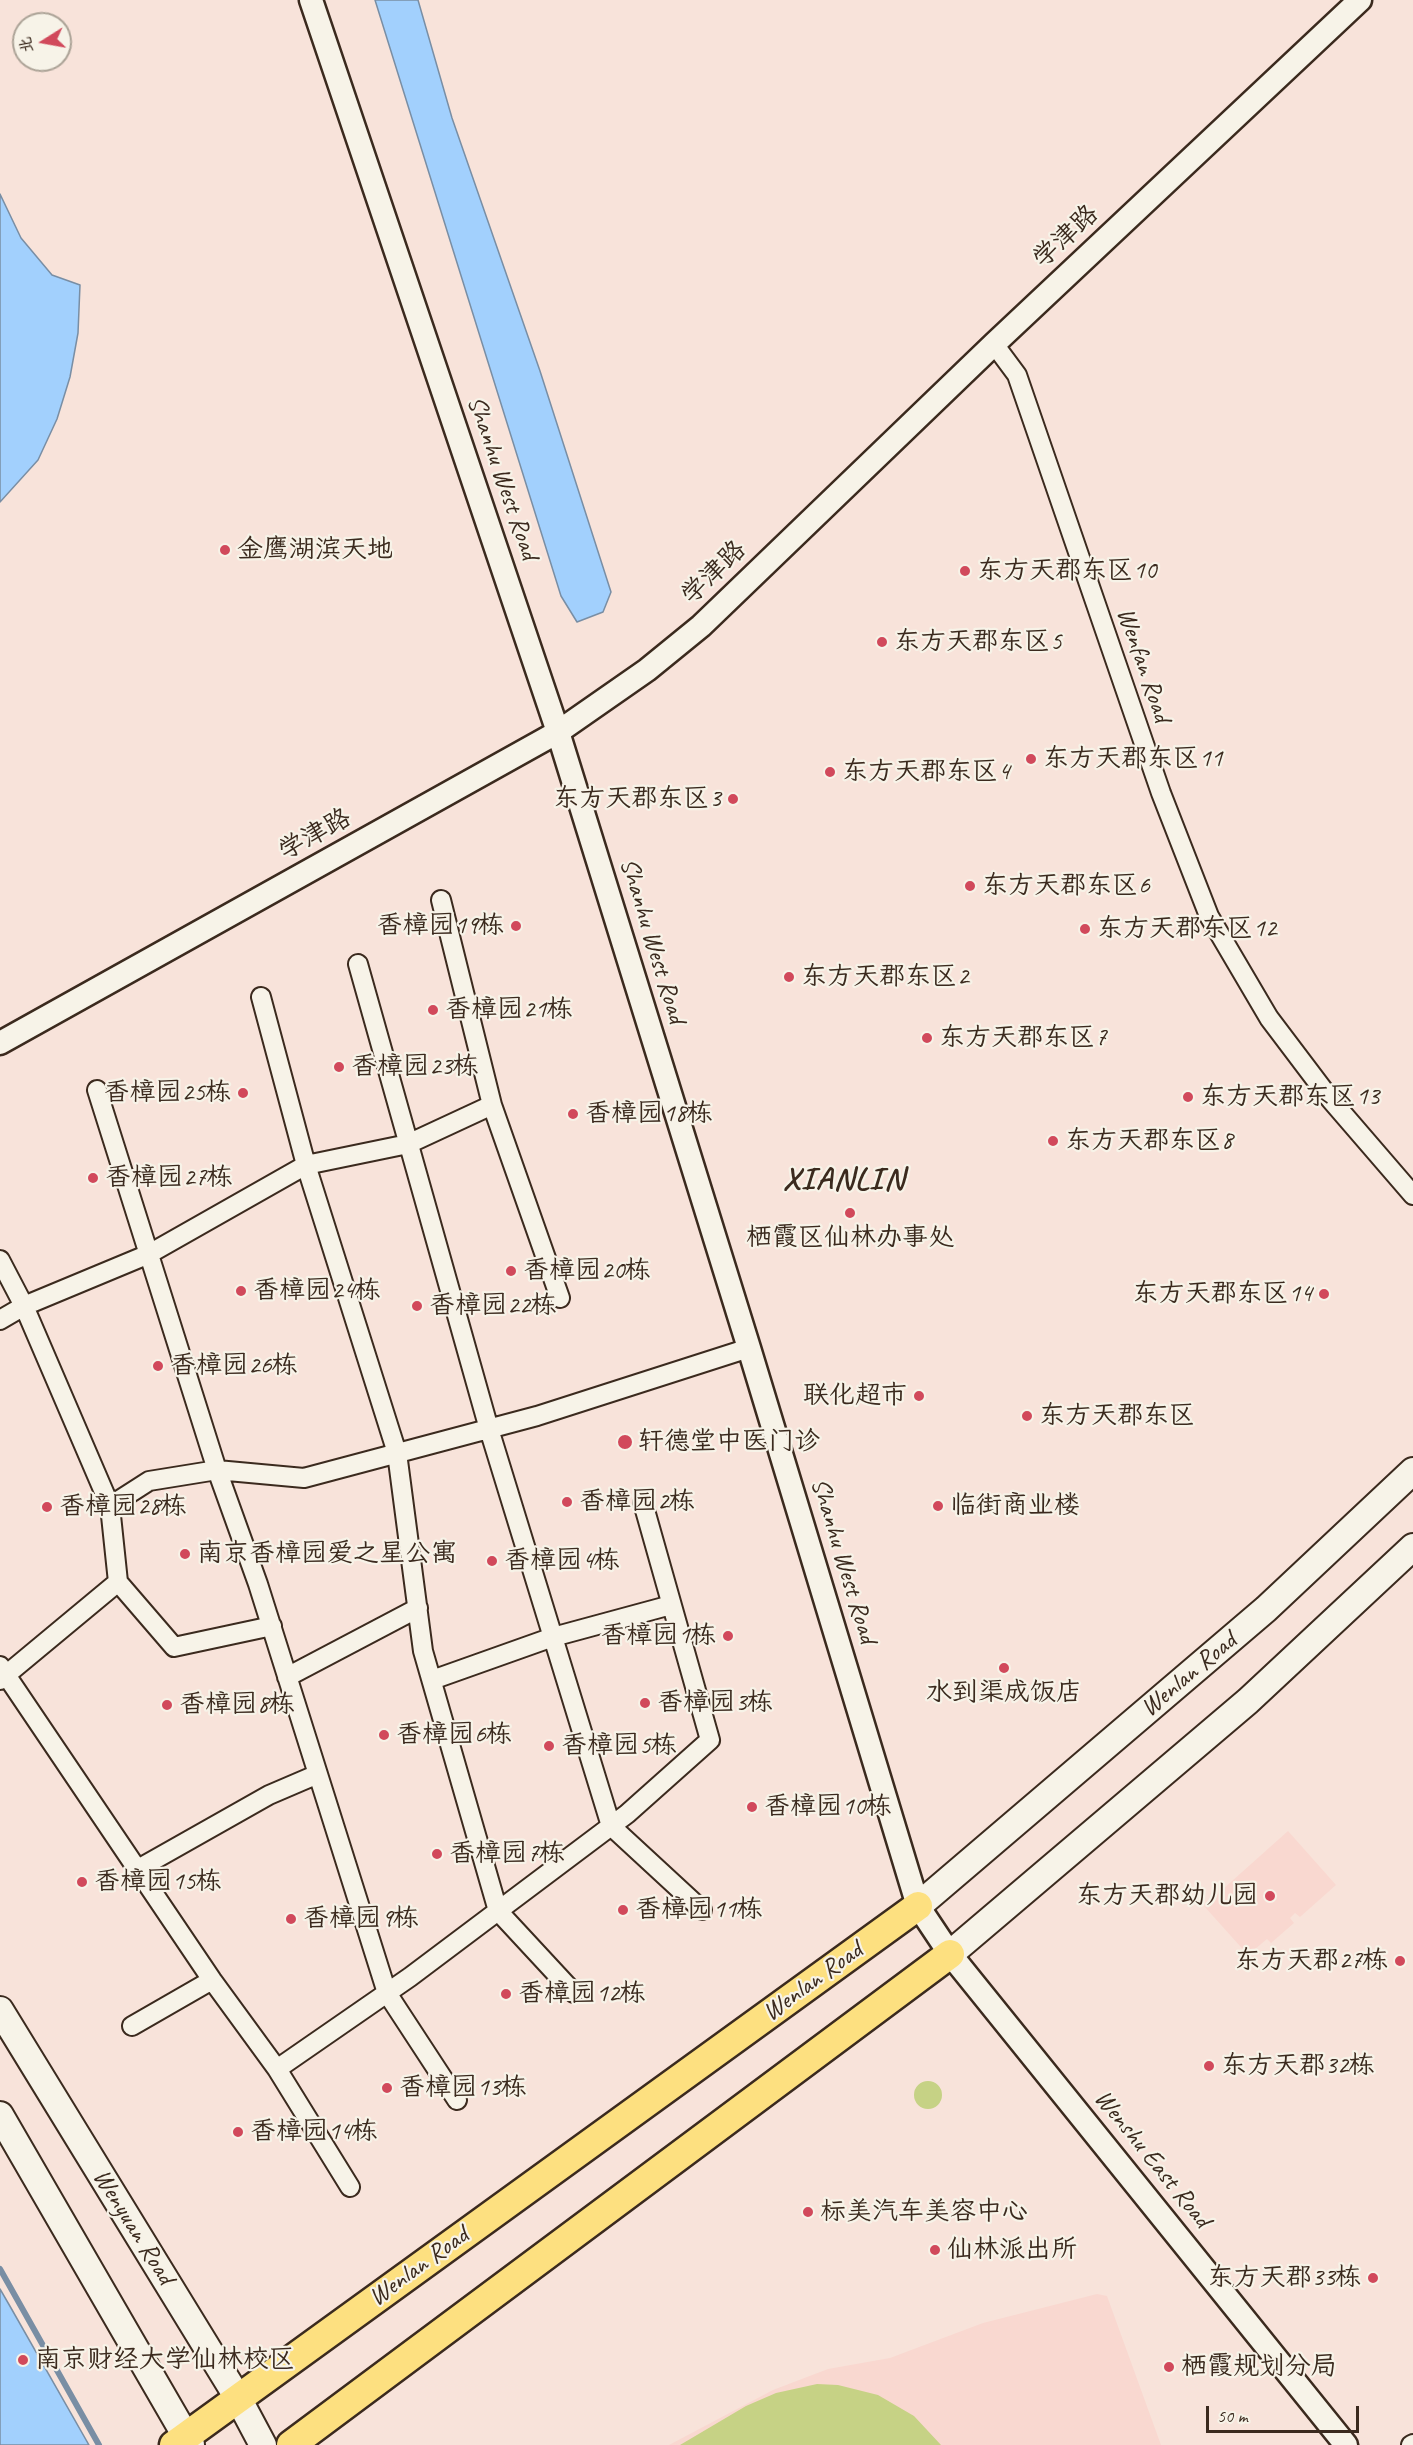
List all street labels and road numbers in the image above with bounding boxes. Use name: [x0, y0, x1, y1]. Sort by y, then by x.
street label: 学津路: [1027, 199, 1105, 275]
street label: Shanhu West Road: [459, 392, 545, 564]
street label: 学津路: [675, 535, 753, 611]
street label: Wenfan Road: [1109, 604, 1177, 726]
street label: 学津路: [273, 802, 357, 868]
street label: Shanhu West Road: [612, 855, 692, 1027]
street label: Shanhu West Road: [803, 1475, 883, 1647]
street label: Wenlan Road: [1135, 1626, 1243, 1724]
street label: Wenlan Road: [757, 1935, 869, 2029]
street label: Wenshu East Road: [1087, 2084, 1217, 2234]
street label: Wenyuan Road: [85, 2164, 181, 2290]
street label: Wenlan Road: [363, 2220, 475, 2314]

